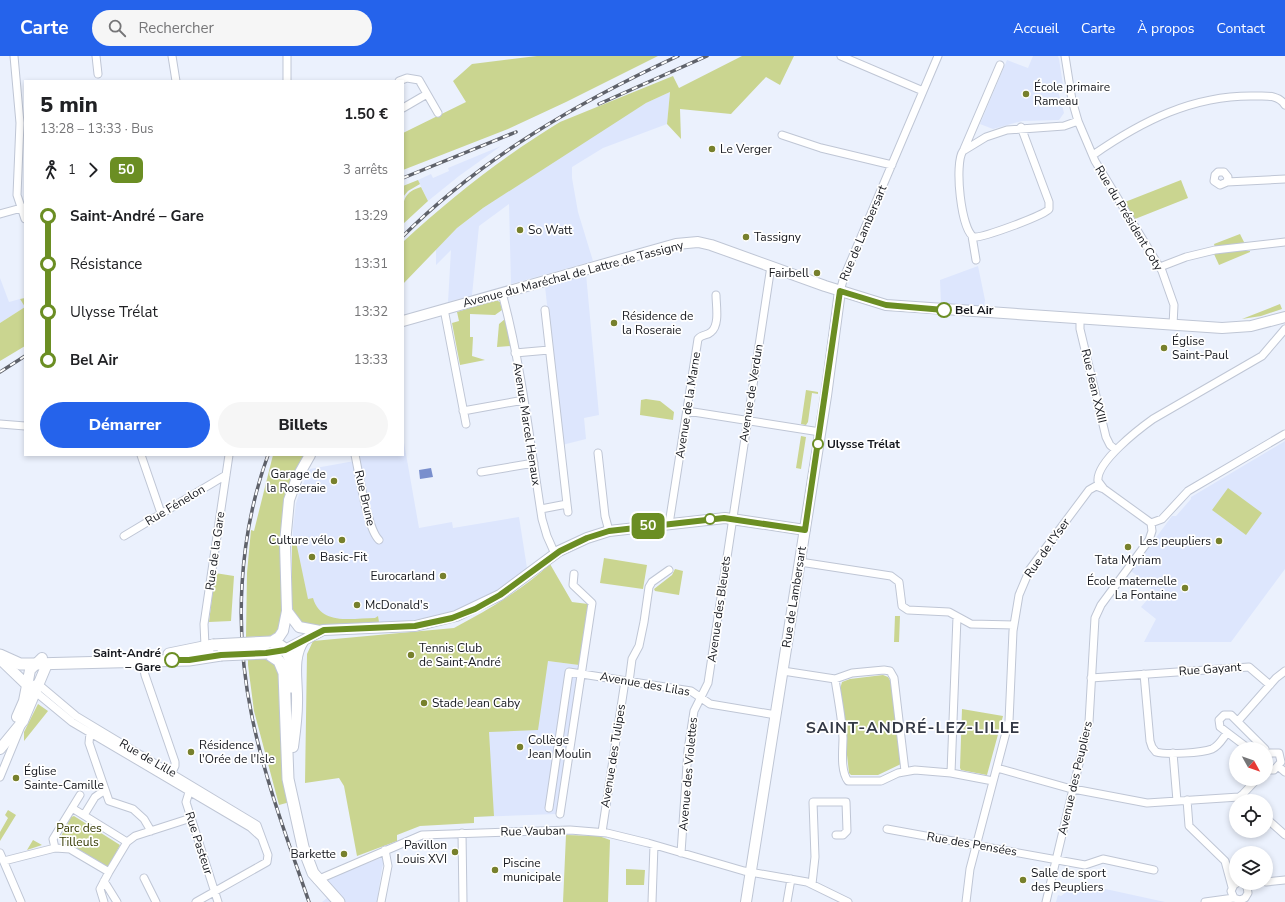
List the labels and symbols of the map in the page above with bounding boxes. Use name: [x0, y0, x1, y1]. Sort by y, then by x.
place label: École primaire Rameau: [1034, 79, 1110, 109]
marker: École primaire Rameau: [1021, 89, 1031, 99]
place label: Le Verger: [720, 141, 773, 157]
marker: Le Verger: [707, 144, 717, 154]
street label: Rue du Président Coty: [1091, 163, 1167, 274]
street label: Rue de Lambersart: [836, 182, 891, 283]
place label: So Watt: [528, 222, 573, 238]
marker: So Watt: [515, 225, 525, 235]
place label: Tassigny: [754, 229, 802, 245]
marker: Tassigny: [741, 232, 751, 242]
street label: Avenue du Maréchal de Lattre de Tassigny: [461, 237, 686, 311]
place label: Fairbell: [769, 265, 809, 281]
marker: Fairbell: [812, 268, 822, 278]
marker: Bel Air: [936, 302, 952, 318]
place label: Bel Air: [955, 302, 994, 318]
place label: Résidence de la Roseraie: [622, 308, 693, 338]
marker: Résidence de la Roseraie: [609, 318, 619, 328]
place label: Église Saint-Paul: [1172, 333, 1229, 363]
street label: Avenue de Verdun: [735, 343, 767, 443]
marker: Église Saint-Paul: [1159, 343, 1169, 353]
street label: Rue Jean XXIII: [1078, 347, 1110, 425]
street label: Avenue de la Marne: [672, 351, 704, 459]
street label: Avenue Marcel Henaux: [509, 361, 545, 488]
place label: Ulysse Trélat: [827, 436, 900, 452]
marker: Ulysse Trélat: [812, 438, 824, 450]
place label: Garage de la Roseraie: [267, 466, 326, 496]
street label: Rue Brune: [351, 469, 379, 527]
marker: Garage de la Roseraie: [329, 476, 339, 486]
street label: Rue Fénelon: [142, 481, 208, 529]
street label: Rue de la Gare: [202, 511, 228, 591]
line badge: 50: [630, 513, 666, 539]
unlabelled marker: [704, 513, 716, 525]
street label: Rue de l'Yser: [1021, 515, 1074, 581]
place label: Culture vélo: [269, 532, 334, 548]
place label: Les peupliers: [1139, 533, 1211, 549]
marker: Culture vélo: [337, 535, 347, 545]
marker: Les peupliers: [1214, 536, 1224, 546]
marker: Tata Myriam: [1123, 542, 1133, 552]
street label: Rue de Lambersart: [778, 544, 810, 649]
place label: Basic-Fit: [320, 549, 368, 565]
marker: Basic-Fit: [307, 552, 317, 562]
place label: Tata Myriam: [1095, 552, 1161, 568]
street label: Avenue des Bleuets: [704, 555, 734, 663]
place label: Eurocarland: [370, 568, 435, 584]
marker: Eurocarland: [438, 571, 448, 581]
place label: École maternelle La Fontaine: [1087, 573, 1177, 603]
marker: École maternelle La Fontaine: [1180, 583, 1190, 593]
place label: McDonald's: [365, 597, 429, 613]
marker: McDonald's: [352, 600, 362, 610]
place label: Tennis Club de Saint-André: [419, 640, 501, 670]
place label: Saint-André – Gare: [93, 645, 161, 675]
marker: Tennis Club de Saint-André: [406, 650, 416, 660]
marker: Saint-André – Gare: [164, 652, 180, 668]
street label: Rue Gayant: [1178, 659, 1243, 679]
street label: Avenue des Lilas: [599, 668, 691, 700]
place label: Stade Jean Caby: [432, 695, 521, 711]
marker: Stade Jean Caby: [419, 698, 429, 708]
street label: Avenue des Tulipes: [597, 703, 629, 809]
street label: Avenue des Violettes: [675, 716, 701, 832]
district label: SAINT-ANDRÉ-LEZ-LILLE: [806, 717, 1020, 739]
street label: Avenue des Peupliers: [1054, 719, 1096, 836]
place label: Collège Jean Moulin: [527, 732, 591, 762]
street label: Rue de Lille: [117, 735, 179, 781]
place label: Résidence l'Orée de l'Isle: [199, 737, 275, 767]
marker: Collège Jean Moulin: [515, 742, 525, 752]
north arrow: [1229, 742, 1273, 786]
marker: Résidence l'Orée de l'Isle: [186, 747, 196, 757]
place label: Église Sainte-Camille: [24, 763, 104, 793]
marker: Église Sainte-Camille: [11, 773, 21, 783]
street label: Rue Pasteur: [181, 810, 217, 877]
park label: Parc des Tilleuls: [56, 820, 102, 850]
street label: Rue Vauban: [500, 822, 566, 840]
street label: Rue des Pensées: [926, 828, 1019, 860]
place label: Pavillon Louis XVI: [397, 837, 447, 867]
place label: Barkette: [290, 846, 336, 862]
marker: Pavillon Louis XVI: [450, 847, 460, 857]
marker: Barkette: [339, 849, 349, 859]
place label: Piscine municipale: [503, 855, 561, 885]
marker: Piscine municipale: [490, 865, 500, 875]
place label: Salle de sport des Peupliers: [1031, 865, 1107, 895]
marker: Salle de sport des Peupliers: [1018, 875, 1028, 885]

